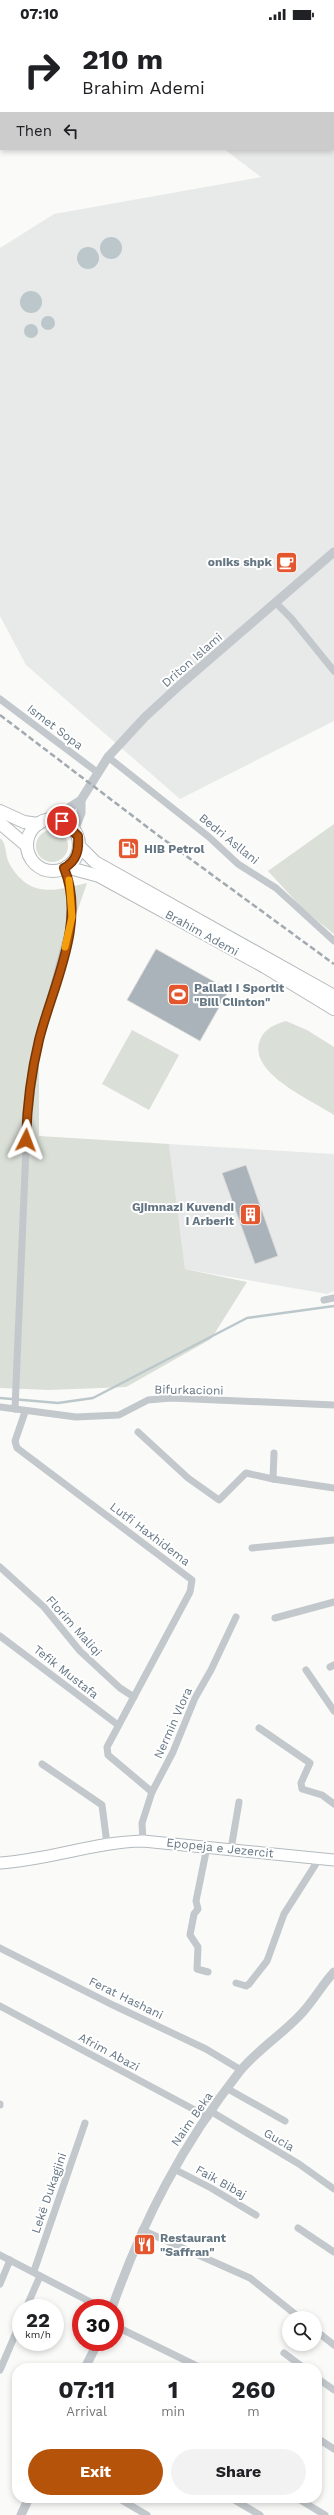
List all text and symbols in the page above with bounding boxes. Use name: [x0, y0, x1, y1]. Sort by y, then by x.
text: 07:10: [20, 5, 59, 23]
text: 210 m: [82, 43, 163, 76]
icon: right: [16, 44, 68, 96]
text: Brahim Ademi: [82, 77, 205, 98]
icon: left: [60, 120, 82, 142]
text: Then: [16, 122, 52, 140]
cafe icon: oniks shpk: [274, 549, 300, 575]
place label: oniks shpk: [208, 555, 273, 569]
street label: Driton Islami: [159, 630, 225, 690]
street label: Ismet Sopa: [24, 701, 86, 753]
pin: [45, 804, 79, 838]
icon: arrive: [51, 810, 73, 832]
street label: Bedri Asllani: [196, 811, 262, 867]
fuel station icon: HIB Petrol: [116, 836, 142, 862]
place label: HIB Petrol: [144, 842, 205, 856]
street label: Brahim Ademi: [163, 907, 241, 959]
place label: Pallati i Sportit "Bill Clinton": [194, 981, 285, 1009]
sports icon: Pallati i Sportit "Bill Clinton": [165, 982, 191, 1008]
position arrow: [5, 1119, 47, 1161]
place label: Gjimnazi Kuvendi i Arberit: [132, 1200, 235, 1228]
building icon: Gjimnazi Kuvendi i Arberit: [237, 1201, 263, 1227]
street label: Bifurkacioni: [154, 1382, 224, 1398]
street label: Lutfi Haxhidema: [107, 1499, 193, 1569]
street label: Florim Maliqi: [43, 1593, 105, 1659]
street label: Tefik Mustafa: [31, 1642, 101, 1702]
street label: Nermin Vlora: [151, 1685, 195, 1761]
street label: Epopeja e Jezercit: [166, 1835, 274, 1861]
street label: Ferat Hashani: [87, 1974, 165, 2022]
street label: Afrim Abazi: [76, 2030, 142, 2074]
street label: Naim Beka: [168, 2089, 216, 2149]
street label: Gucia: [261, 2126, 297, 2154]
street label: Lekë Dukagjini: [29, 2151, 69, 2235]
street label: Faik Bibaj: [193, 2162, 249, 2202]
place label: Restaurant "Saffran": [160, 2231, 227, 2259]
restaurant icon: Restaurant "Saffran": [132, 2232, 158, 2258]
speed limit sign: 30: [72, 2299, 124, 2351]
text: 22: [26, 2308, 50, 2332]
map controls: [282, 2311, 322, 2351]
button: search: [282, 2311, 322, 2351]
text: km/h: [25, 2329, 51, 2340]
text: 07:11: [58, 2376, 115, 2404]
text: 1: [168, 2376, 178, 2404]
text: 260: [231, 2376, 276, 2404]
text: Arrival: [66, 2404, 107, 2419]
text: min: [161, 2404, 185, 2419]
text: m: [247, 2404, 260, 2419]
button: Exit: [28, 2449, 163, 2495]
button: Share: [171, 2449, 306, 2495]

